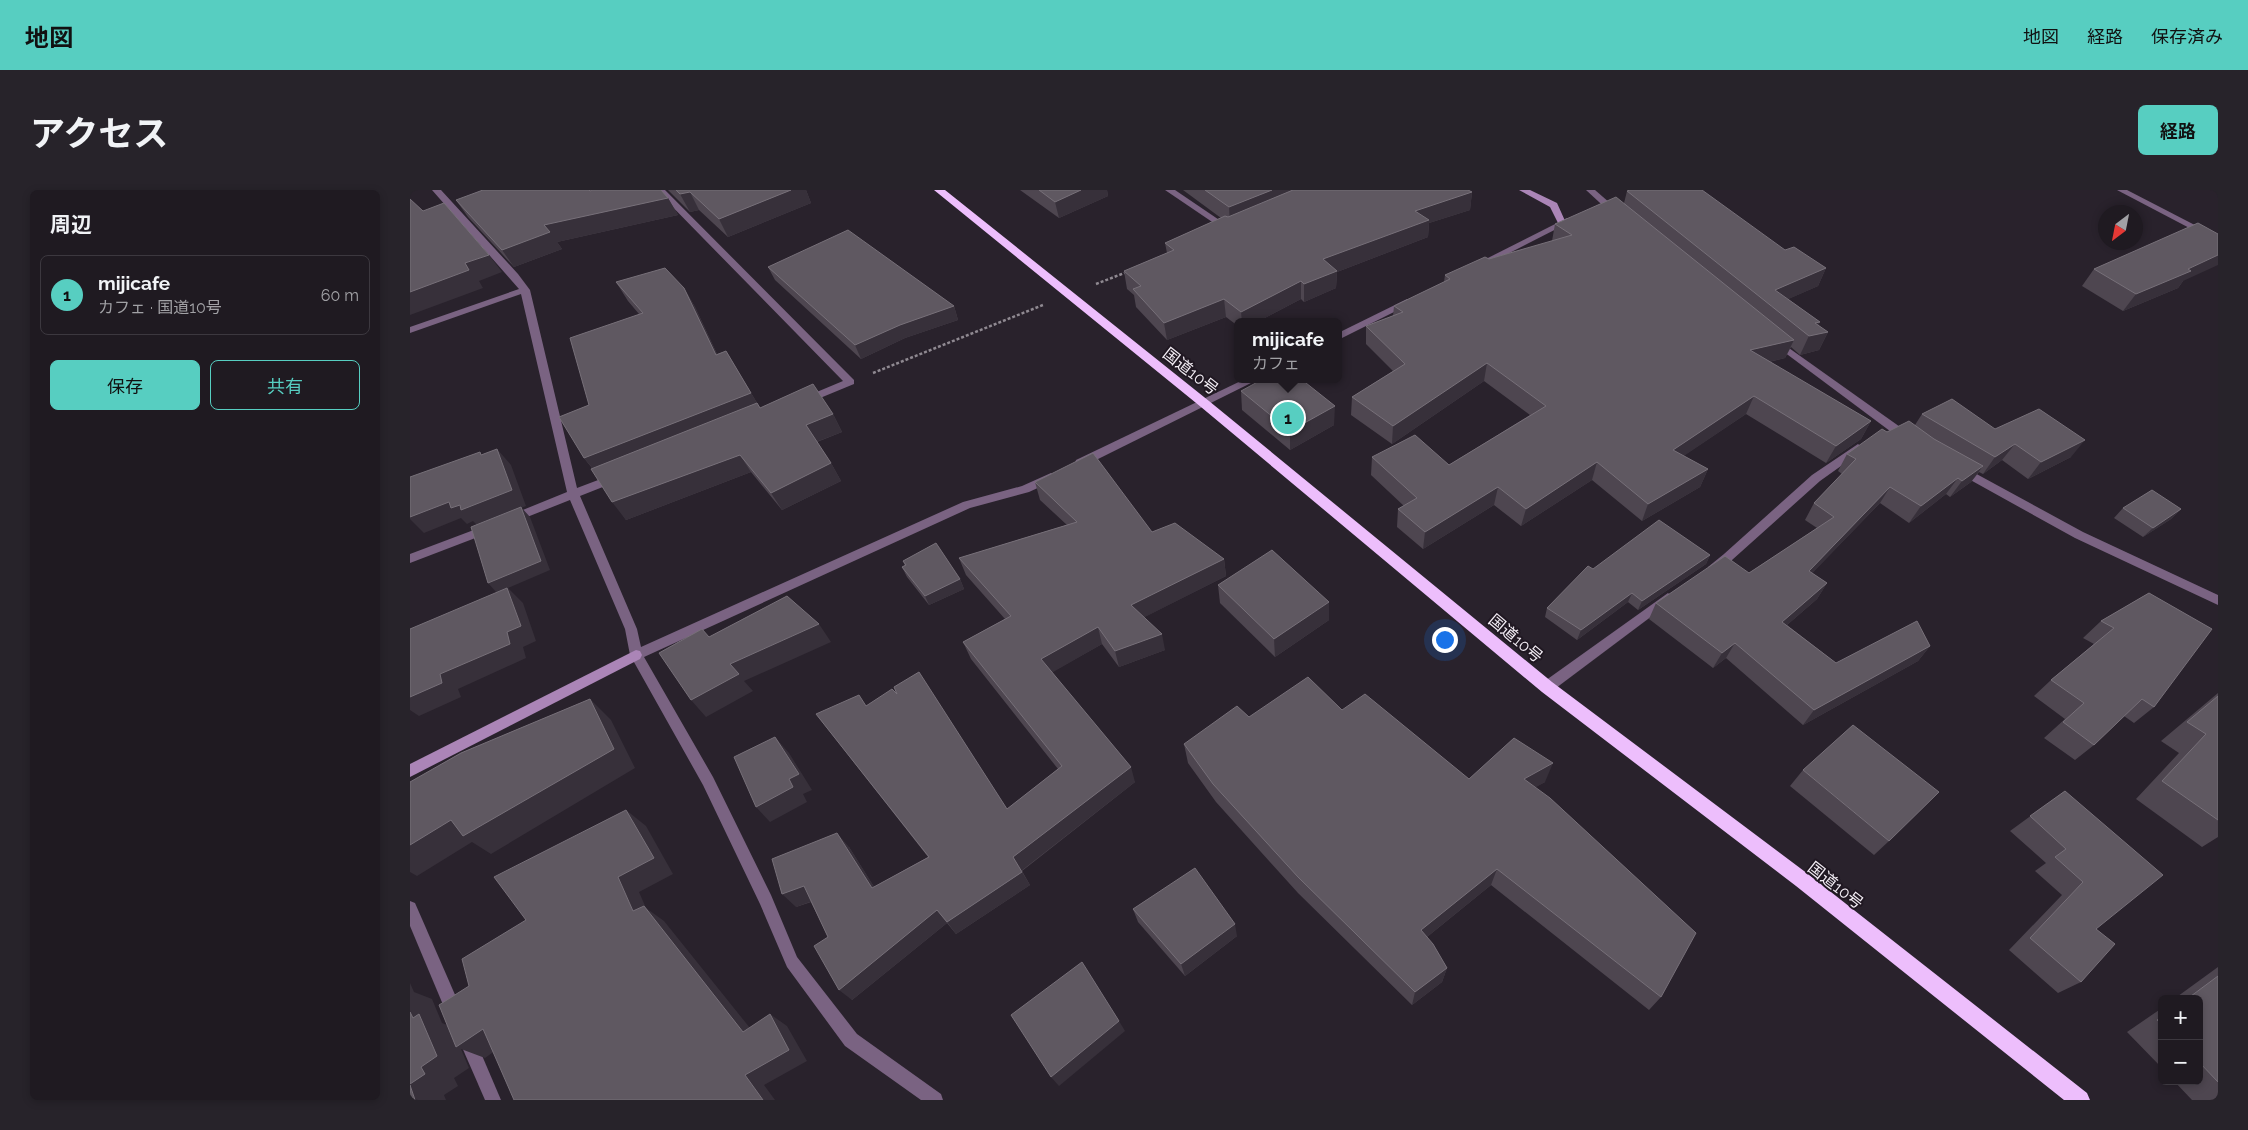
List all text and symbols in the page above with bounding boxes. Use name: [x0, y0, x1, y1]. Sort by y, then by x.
text: 地図: [25, 23, 73, 52]
text: 地図: [2023, 26, 2059, 47]
text: 経路: [2087, 26, 2123, 47]
text: 保存済み: [2151, 26, 2223, 47]
button: 経路: [2138, 105, 2218, 155]
text: アクセス: [30, 113, 168, 154]
north arrow: [2098, 205, 2143, 250]
text: 周辺: [50, 212, 92, 237]
text: mijicafe: [98, 272, 170, 294]
text: 1: [63, 286, 71, 305]
text: 60 m: [321, 286, 359, 305]
text: カフェ · 国道10号: [98, 298, 222, 317]
popup: [1234, 318, 1342, 383]
text: mijicafe: [1252, 328, 1324, 350]
street label: 国道10号: [1159, 344, 1222, 399]
text: カフェ: [1252, 354, 1300, 373]
button: 保存: [50, 360, 200, 410]
button: 共有: [210, 360, 360, 410]
pin: 1: [1272, 399, 1304, 437]
street label: 国道10号: [1485, 610, 1547, 666]
your location: [1432, 627, 1458, 653]
street label: 国道10号: [1804, 858, 1867, 913]
map controls: [2158, 995, 2203, 1085]
button: +: [2158, 995, 2203, 1040]
button: −: [2158, 1040, 2203, 1085]

